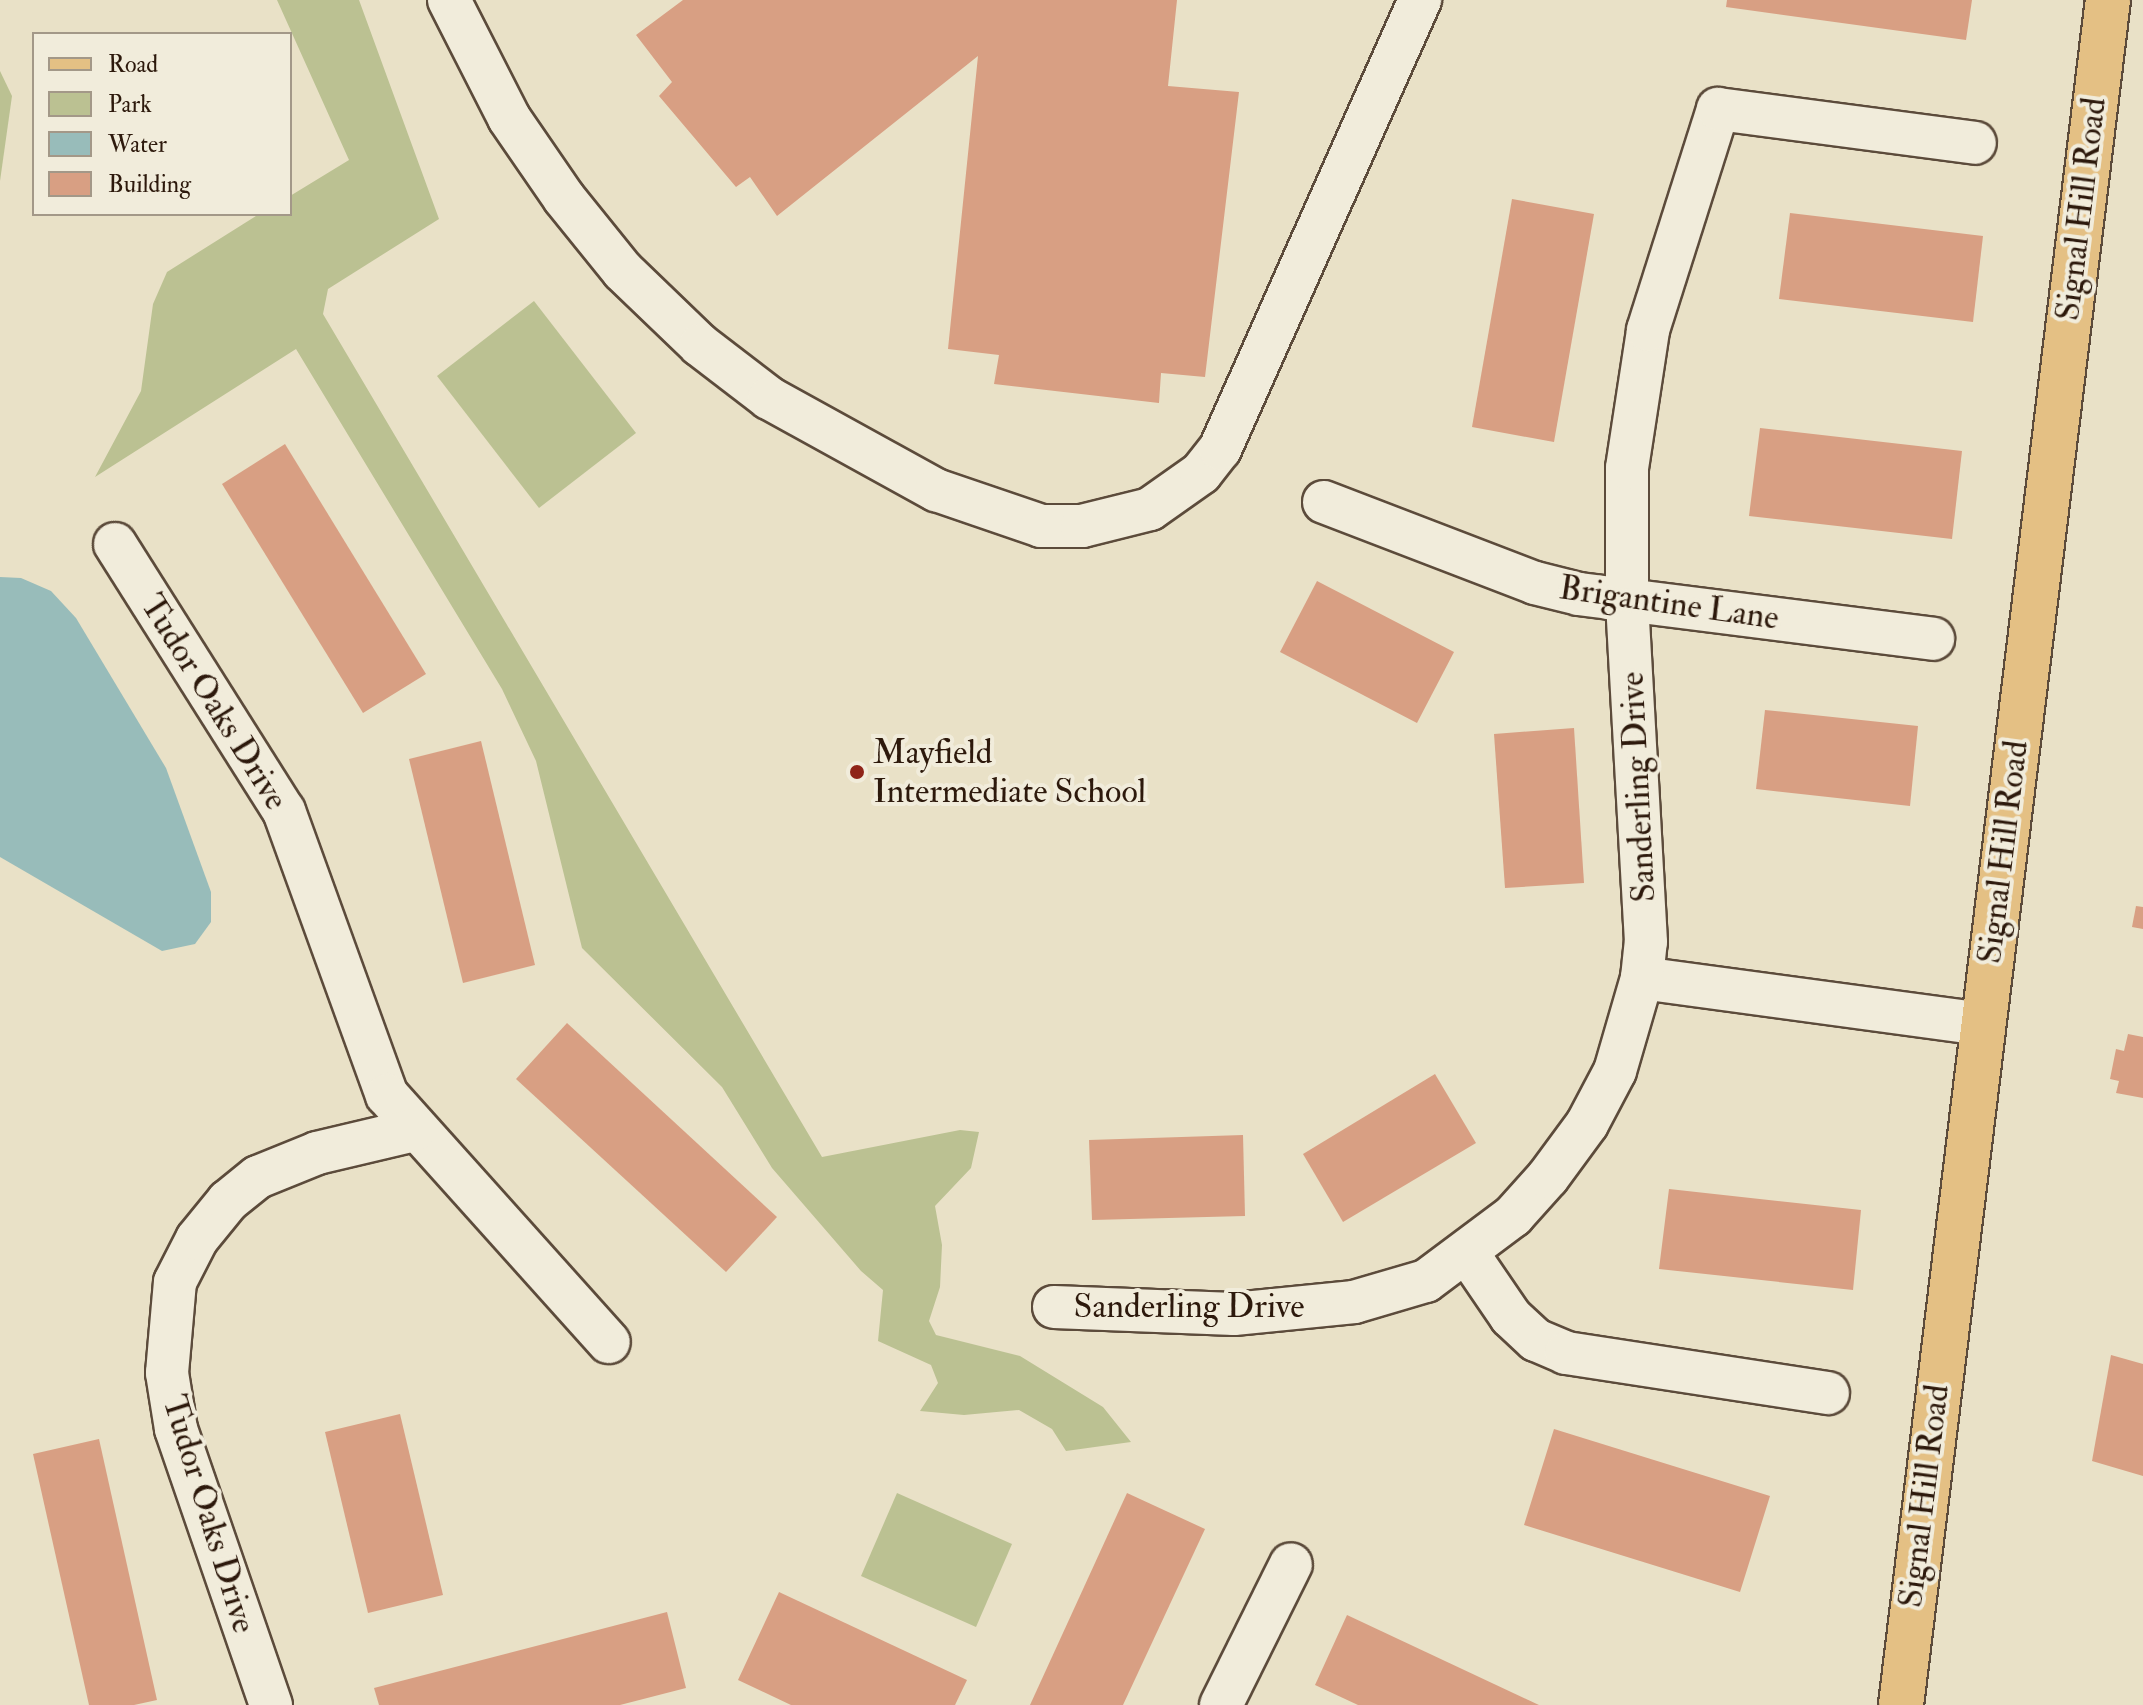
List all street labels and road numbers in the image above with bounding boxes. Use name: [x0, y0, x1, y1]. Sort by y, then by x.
street label: Signal Hill Road: [2047, 95, 2115, 323]
street label: Brigantine Lane: [1557, 567, 1781, 639]
street label: Tudor Oaks Drive: [131, 587, 297, 817]
street label: Sanderling Drive: [1612, 671, 1664, 903]
street label: Signal Hill Road: [1969, 738, 2037, 966]
street label: Sanderling Drive: [1074, 1287, 1304, 1327]
street label: Signal Hill Road: [1890, 1382, 1958, 1610]
street label: Tudor Oaks Drive: [153, 1390, 265, 1638]

